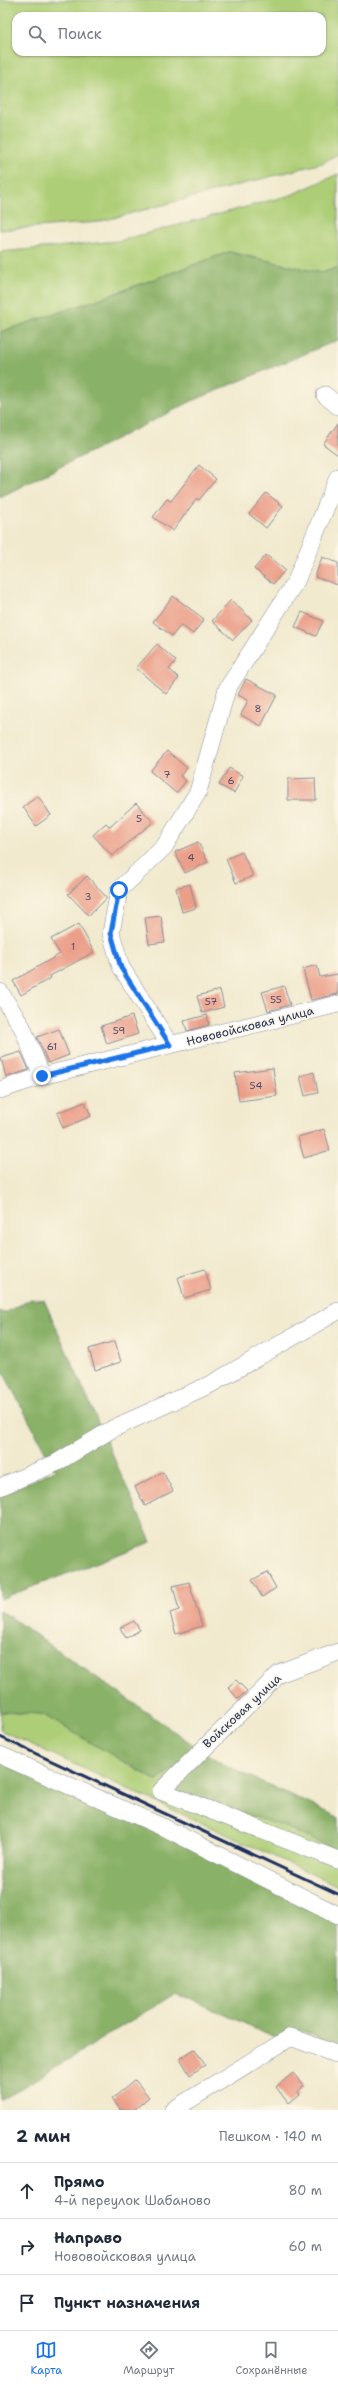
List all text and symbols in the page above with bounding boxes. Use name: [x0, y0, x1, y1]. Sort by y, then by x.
search box: [12, 12, 326, 56]
icon: search: [26, 23, 48, 45]
text: Поиск: [58, 24, 102, 44]
house number: 8: [255, 702, 262, 715]
house number: 7: [164, 768, 171, 781]
house number: 6: [228, 774, 235, 787]
house number: 5: [136, 812, 142, 825]
house number: 4: [188, 851, 195, 864]
route start: [110, 881, 128, 899]
house number: 3: [85, 890, 92, 903]
house number: 1: [71, 940, 75, 953]
house number: 55: [270, 993, 282, 1006]
house number: 57: [205, 995, 217, 1008]
street label: Нововойсковая улица: [185, 1002, 316, 1050]
house number: 59: [113, 1024, 125, 1037]
house number: 61: [47, 1040, 57, 1053]
route end: [33, 1067, 51, 1085]
house number: 54: [250, 1079, 262, 1092]
street label: Войсковая улица: [199, 1670, 285, 1752]
text: 2 мин: [16, 2125, 71, 2147]
text: Пешком · 140 m: [219, 2128, 322, 2145]
text: Прямо: [54, 2172, 104, 2192]
icon: ahead: [16, 2180, 38, 2202]
text: 80 m: [288, 2182, 322, 2199]
text: 4-й переулок Шабаново: [54, 2192, 211, 2209]
text: Направо: [54, 2228, 122, 2248]
icon: right: [16, 2236, 38, 2258]
text: 60 m: [289, 2238, 322, 2255]
text: Нововойсковая улица: [54, 2248, 196, 2265]
icon: arrive: [16, 2292, 38, 2314]
text: Пункт назначения: [54, 2293, 200, 2313]
tab: Карта: [31, 2339, 62, 2378]
tab: Маршрут: [123, 2339, 174, 2378]
tab: Сохранённые: [236, 2339, 307, 2378]

